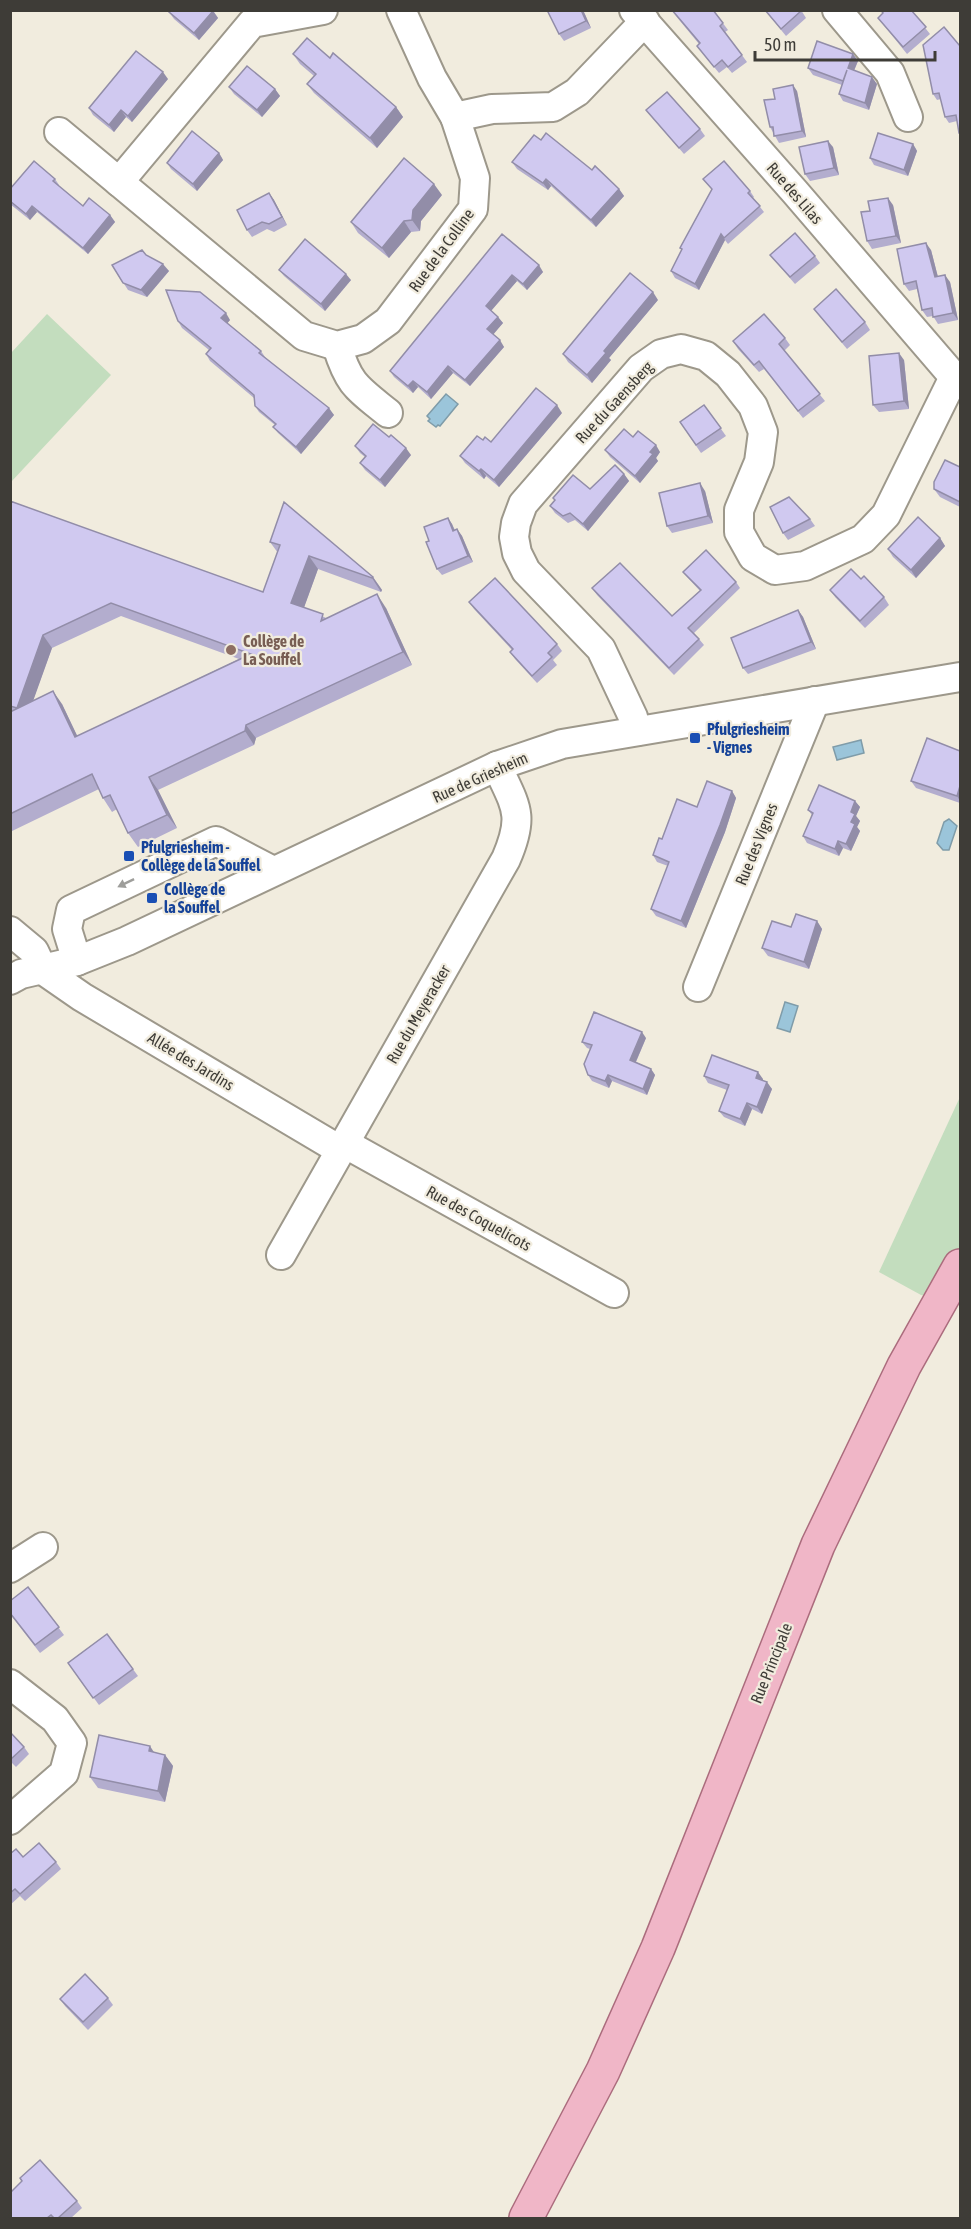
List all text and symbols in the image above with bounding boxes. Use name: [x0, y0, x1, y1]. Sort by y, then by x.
scale bar: [755, 24, 935, 62]
text: 50 m: [764, 34, 796, 55]
street label: Rue des Lilas: [764, 159, 827, 227]
street label: Rue de la Colline: [405, 205, 477, 295]
street label: Rue du Gaensberg: [572, 357, 657, 447]
place label: Collège de La Souffel: [243, 632, 304, 668]
marker: Collège de La Souffel: [224, 643, 238, 657]
place label: Pfulgriesheim - Vignes: [707, 720, 789, 756]
marker: Pfulgriesheim - Vignes: [688, 731, 702, 745]
street label: Rue de Griesheim: [430, 748, 530, 806]
street label: Rue des Vignes: [731, 800, 782, 888]
place label: Pfulgriesheim - Collège de la Souffel: [141, 838, 261, 874]
marker: Pfulgriesheim - Collège de la Souffel: [122, 849, 136, 863]
one-way arrow: [118, 878, 135, 888]
place label: Collège de la Souffel: [164, 880, 225, 916]
marker: Collège de la Souffel: [145, 891, 159, 905]
street label: Rue du Meyeracker: [383, 961, 454, 1067]
street label: Allée des Jardins: [145, 1028, 238, 1094]
street label: Rue des Coquelicots: [423, 1182, 535, 1255]
street label: Rue Principale: [747, 1620, 796, 1706]

